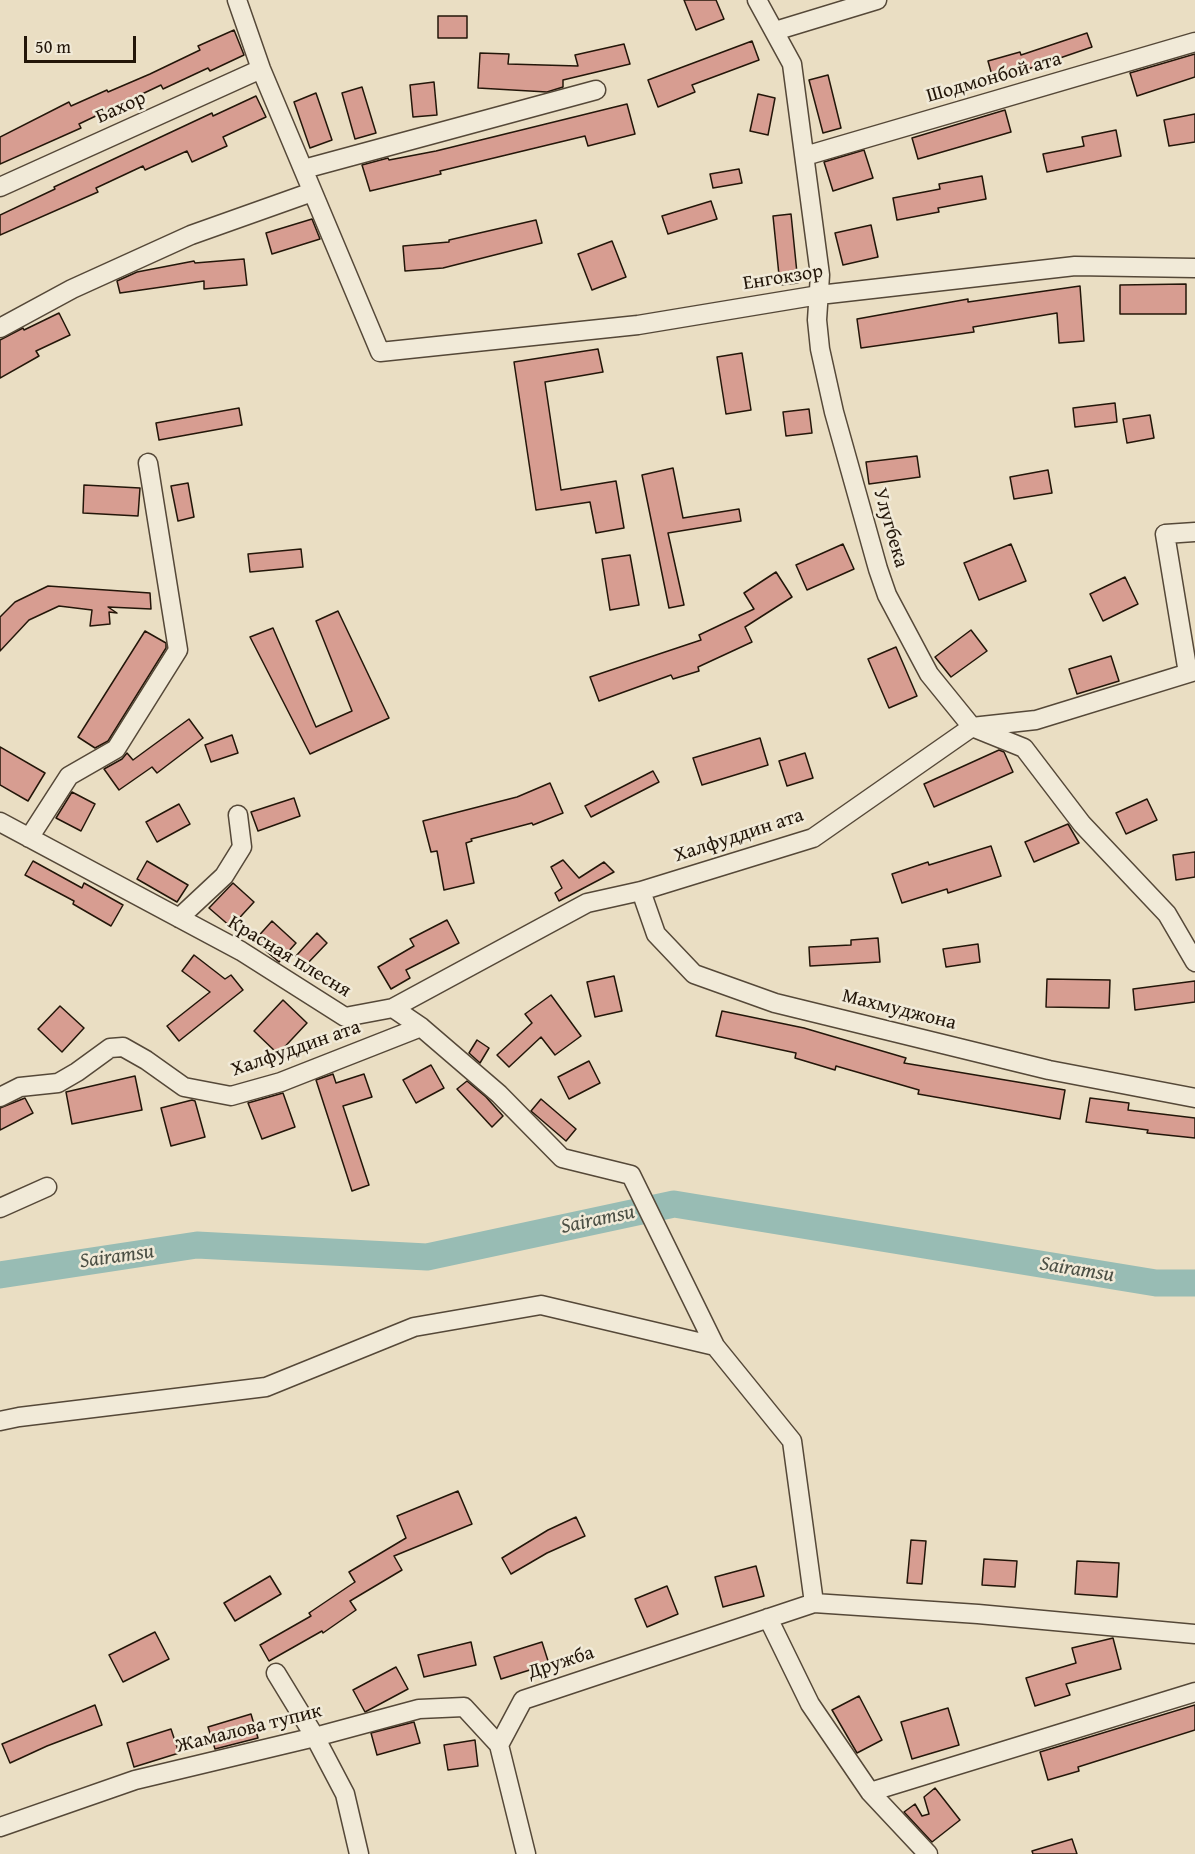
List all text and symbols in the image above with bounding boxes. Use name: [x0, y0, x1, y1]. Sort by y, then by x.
scale bar: [27, 24, 140, 62]
text: 50 m: [35, 33, 71, 60]
street label: Шодмонбой ата: [924, 47, 1064, 109]
street label: Бахор: [92, 86, 150, 130]
street label: Енгокзор: [741, 260, 825, 296]
street label: Улугбека: [867, 486, 913, 570]
street label: Халфуддин ата: [671, 804, 807, 868]
street label: Красная плесня: [223, 911, 355, 1003]
street label: Махмуджона: [839, 984, 959, 1036]
street label: Халфуддин ата: [228, 1016, 364, 1082]
water label: Sairamsu: [559, 1200, 637, 1240]
water label: Sairamsu: [78, 1239, 156, 1275]
water label: Sairamsu: [1038, 1252, 1116, 1288]
street label: Дружба: [525, 1641, 597, 1685]
street label: Жамалова тупик: [174, 1699, 324, 1759]

